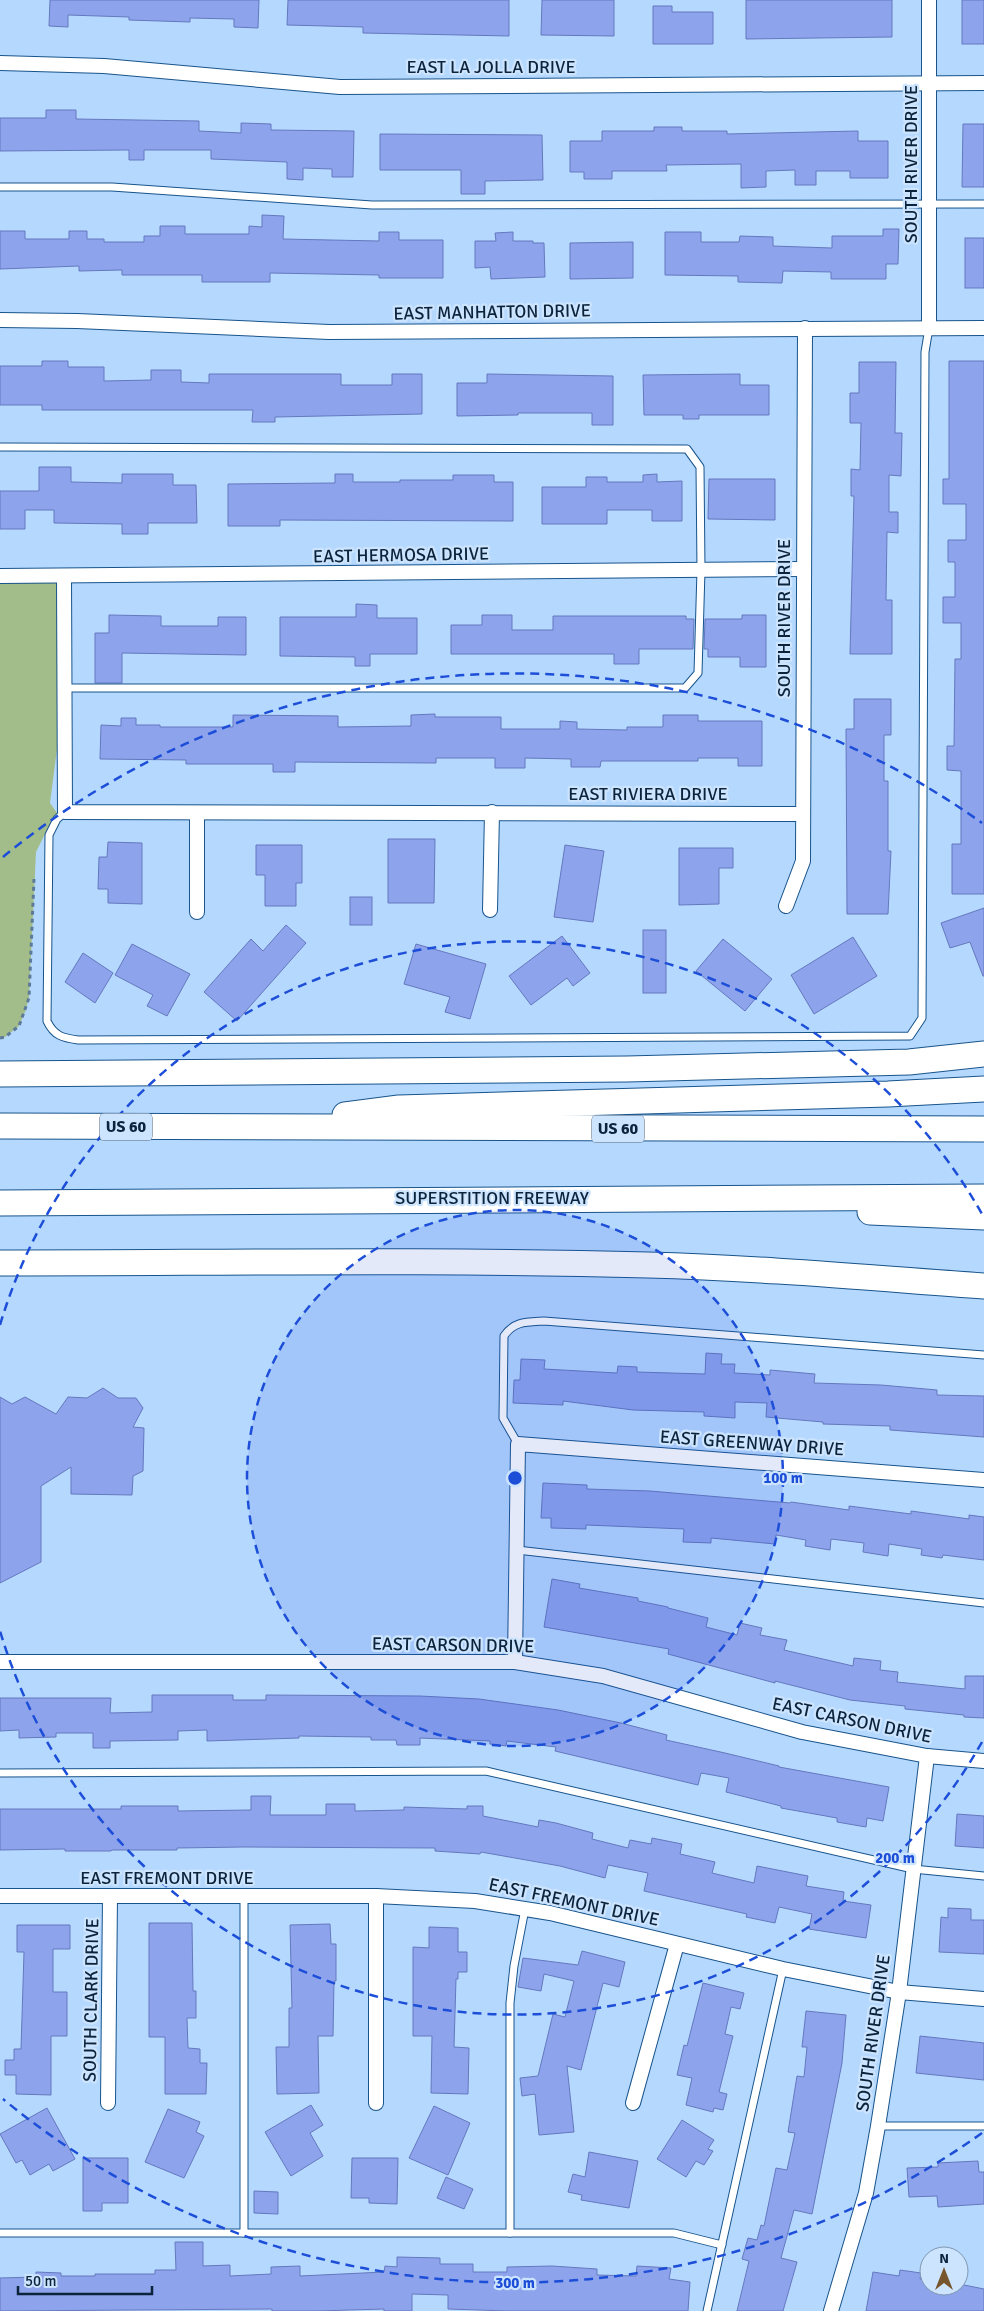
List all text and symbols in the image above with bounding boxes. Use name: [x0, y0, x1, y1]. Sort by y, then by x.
street label: EAST LA JOLLA DRIVE: [406, 56, 576, 78]
street label: SOUTH RIVER DRIVE: [900, 85, 922, 243]
street label: EAST MANHATTON DRIVE: [393, 299, 591, 325]
street label: SOUTH RIVER DRIVE: [773, 539, 795, 697]
street label: EAST HERMOSA DRIVE: [313, 542, 489, 568]
street label: EAST RIVIERA DRIVE: [568, 783, 728, 805]
road number: US 60: [100, 1114, 152, 1140]
road number: US 60: [592, 1116, 644, 1142]
street label: SUPERSTITION FREEWAY: [395, 1187, 589, 1209]
street label: EAST GREENWAY DRIVE: [659, 1426, 845, 1460]
centre of rings: [506, 1469, 524, 1487]
text: 100 m: [763, 1469, 803, 1487]
street label: EAST CARSON DRIVE: [372, 1633, 534, 1657]
street label: EAST CARSON DRIVE: [770, 1692, 934, 1748]
text: 200 m: [875, 1849, 915, 1867]
street label: EAST FREMONT DRIVE: [80, 1867, 254, 1889]
street label: EAST FREMONT DRIVE: [487, 1873, 661, 1931]
street label: SOUTH CLARK DRIVE: [79, 1918, 103, 2082]
street label: SOUTH RIVER DRIVE: [851, 1953, 895, 2113]
north arrow: [919, 2246, 969, 2296]
text: N: [939, 2250, 949, 2267]
scale bar: [18, 2264, 151, 2296]
text: 50 m: [25, 2272, 56, 2290]
text: 300 m: [495, 2274, 535, 2292]

